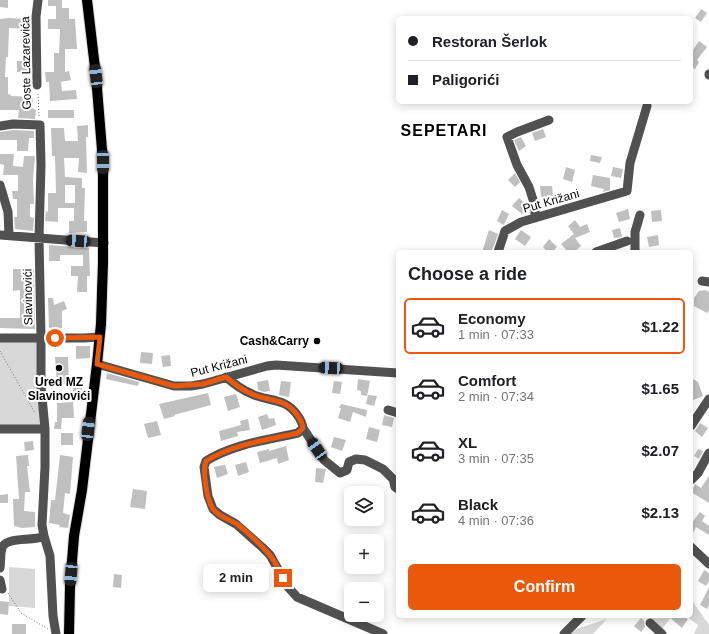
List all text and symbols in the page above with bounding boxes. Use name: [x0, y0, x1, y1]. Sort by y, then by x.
street label: Goste Lazarevića: [18, 16, 34, 110]
text: Restoran Šerlok: [432, 33, 547, 50]
car: [89, 63, 103, 89]
text: Paligorići: [432, 71, 500, 88]
district label: SEPETARI: [401, 122, 487, 139]
car: [97, 150, 109, 174]
street label: Put Križani: [521, 186, 581, 216]
car: [66, 234, 90, 248]
text: Choose a ride: [408, 264, 527, 284]
street label: Slavinovići: [21, 269, 35, 325]
icon: car: [410, 308, 446, 344]
text: Economy: [458, 310, 526, 327]
text: $1.22: [641, 318, 679, 335]
text: 1 min · 07:33: [458, 327, 534, 342]
route start: [46, 329, 64, 347]
place label: Cash&Carry: [240, 334, 309, 348]
marker: Cash&Carry: [312, 336, 322, 346]
street label: Put Križani: [189, 352, 249, 380]
car: [319, 361, 343, 375]
marker: Ured MZ Slavinovići: [54, 363, 64, 373]
icon: car: [410, 370, 446, 406]
text: Comfort: [458, 372, 516, 389]
place label: Ured MZ Slavinovići: [28, 375, 90, 403]
text: $1.65: [641, 380, 679, 397]
text: 2 min · 07:34: [458, 389, 534, 404]
car: [81, 416, 95, 442]
icon: car: [410, 432, 446, 468]
text: XL: [458, 434, 477, 451]
car: [305, 436, 329, 462]
text: $2.07: [641, 442, 679, 459]
text: 3 min · 07:35: [458, 451, 534, 466]
map controls: [344, 486, 384, 622]
button: layers: [344, 486, 384, 526]
icon: car: [410, 494, 446, 530]
text: Black: [458, 496, 498, 513]
text: $2.13: [641, 504, 679, 521]
text: 4 min · 07:36: [458, 513, 534, 528]
button: +: [344, 534, 384, 574]
car: [64, 562, 78, 586]
callout: 2 min: [203, 564, 269, 592]
button: Confirm: [408, 564, 681, 610]
route end: [274, 569, 292, 587]
text: 2 min: [219, 570, 253, 585]
button: −: [344, 582, 384, 622]

